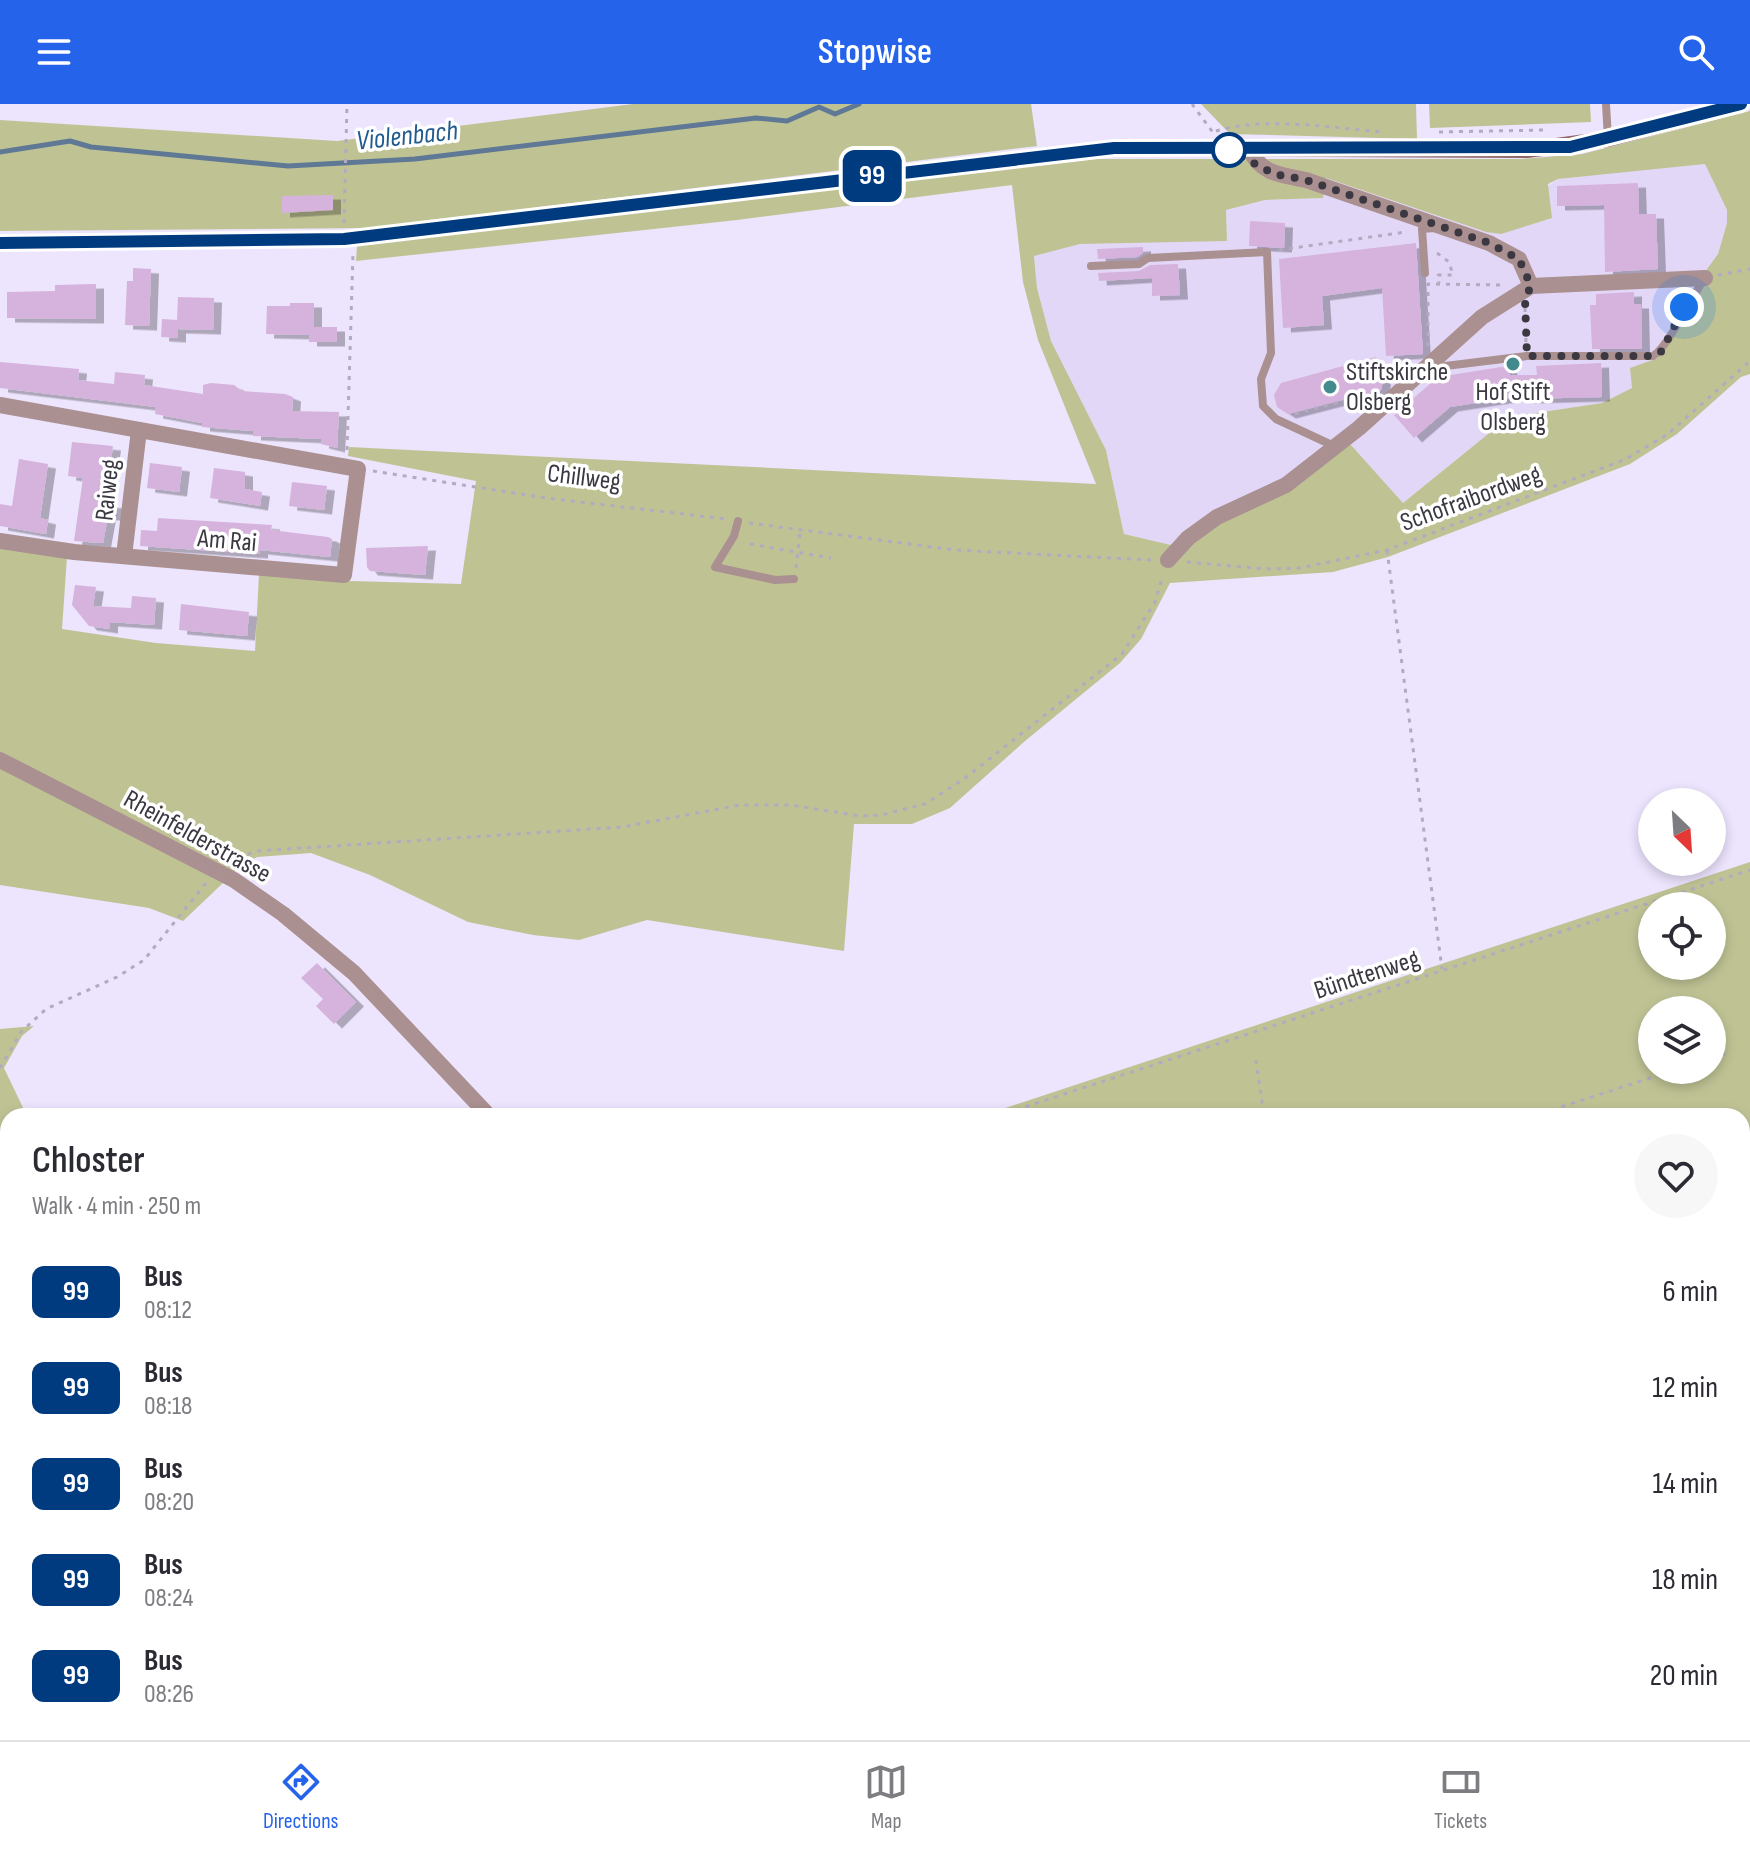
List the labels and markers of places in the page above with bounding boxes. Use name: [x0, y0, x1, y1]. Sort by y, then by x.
unlabelled marker: [1212, 133, 1246, 167]
marker: Hof Stift Olsberg: [1504, 355, 1522, 373]
place label: Stiftskirche Olsberg: [1346, 357, 1448, 418]
place label: Hof Stift Olsberg: [1476, 377, 1551, 438]
marker: Stiftskirche Olsberg: [1321, 378, 1339, 396]

